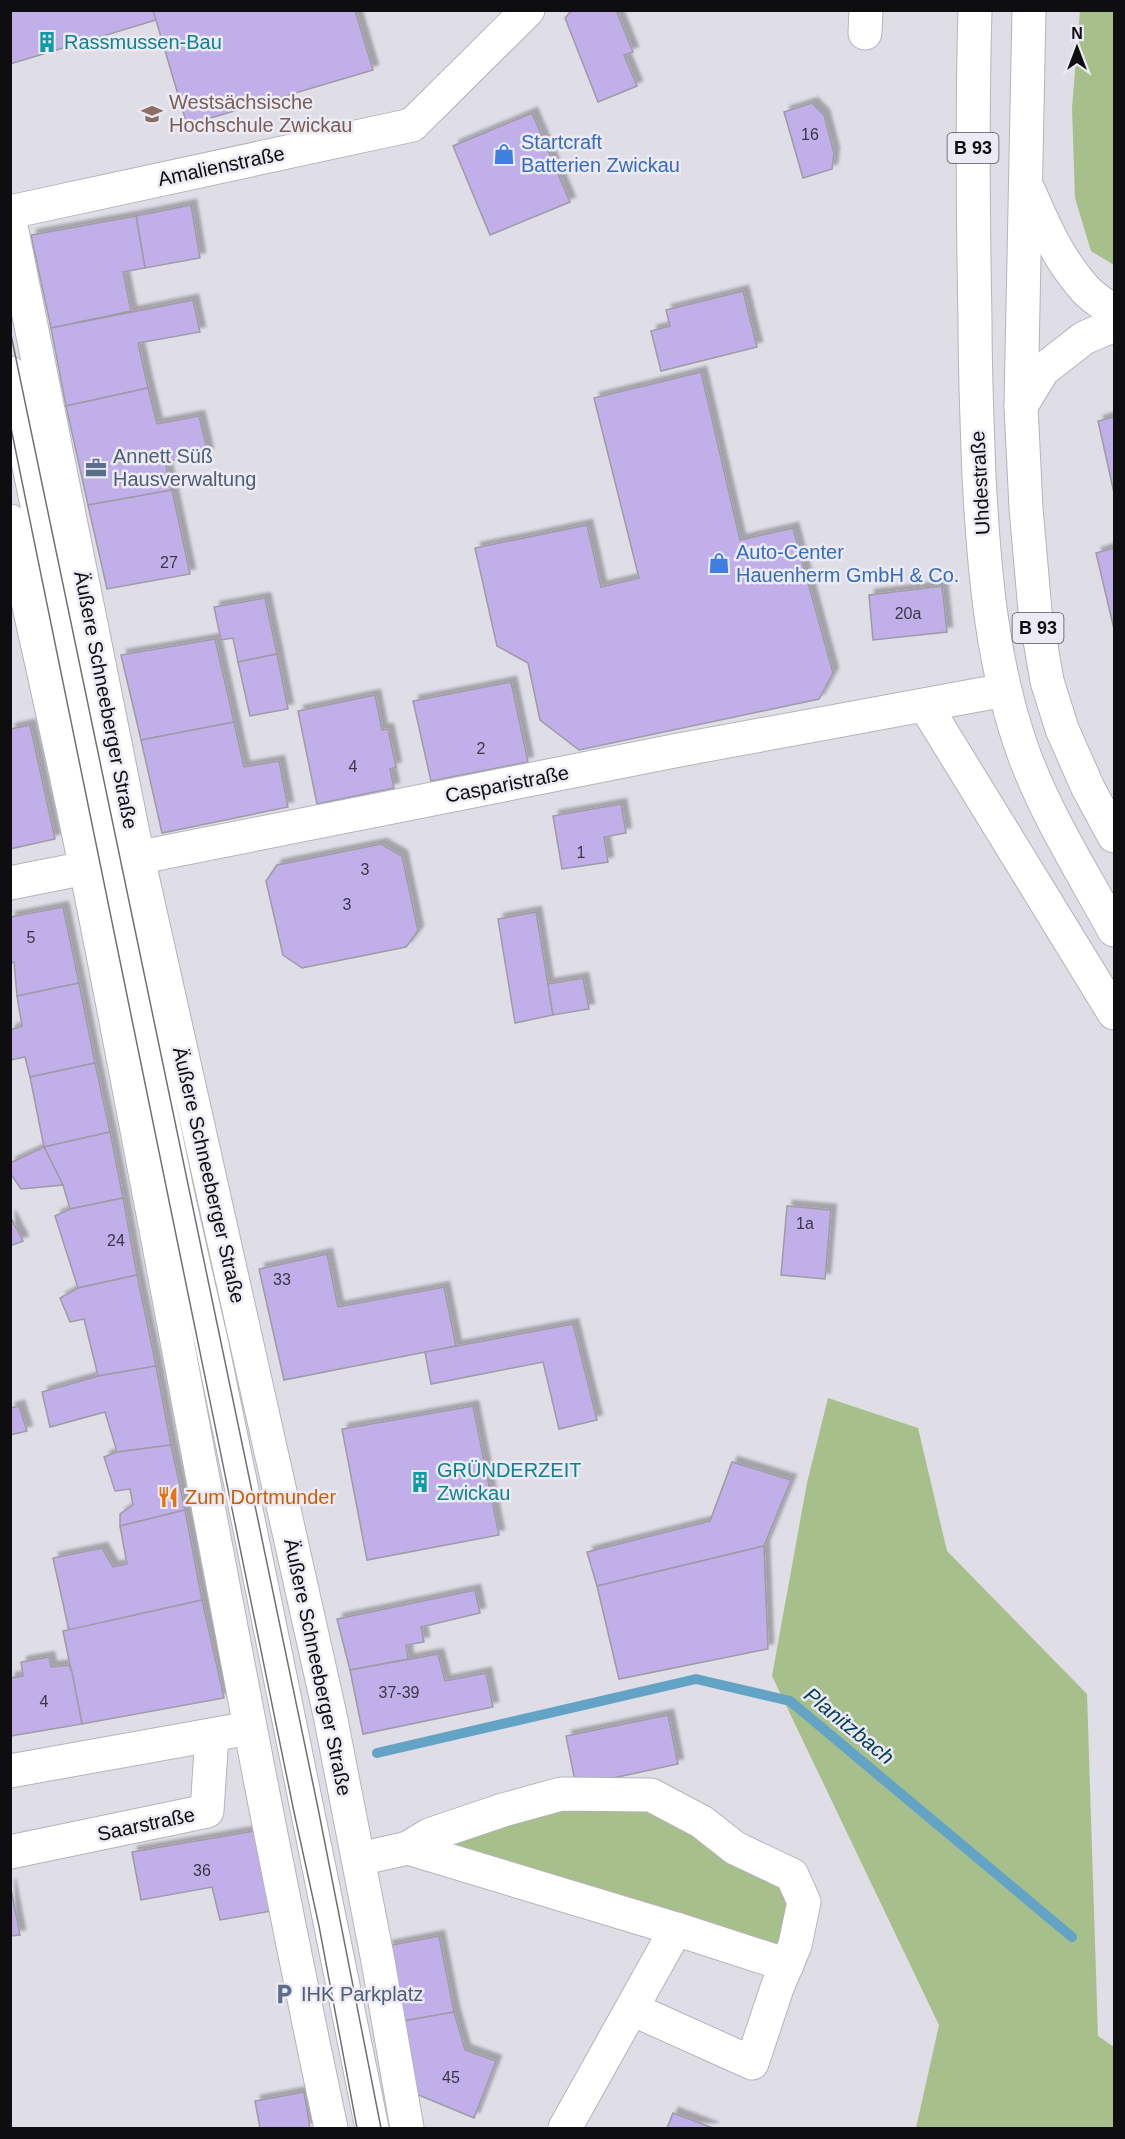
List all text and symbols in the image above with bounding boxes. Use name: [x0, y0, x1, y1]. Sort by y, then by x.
north arrow: [1047, 18, 1107, 78]
text: N: [1071, 25, 1083, 42]
building icon: Rassmussen-Bau: [35, 30, 59, 54]
place label: Rassmussen-Bau: [64, 31, 222, 53]
place label: Westsächsische Hochschule Zwickau: [169, 91, 352, 136]
school or university icon: Westsächsische Hochschule Zwickau: [140, 102, 164, 126]
house number: 16: [801, 126, 819, 143]
place label: Startcraft Batterien Zwickau: [521, 131, 680, 176]
road number: B 93: [948, 133, 998, 163]
street label: Amalienstraße: [156, 142, 286, 190]
shop icon: Startcraft Batterien Zwickau: [492, 142, 516, 166]
street label: Uhdestraße: [966, 430, 994, 536]
place label: Annett Süß Hausverwaltung: [113, 445, 256, 490]
office icon: Annett Süß Hausverwaltung: [84, 456, 108, 480]
place label: Auto-Center Hauenherm GmbH & Co.: [736, 541, 959, 586]
shop icon: Auto-Center Hauenherm GmbH & Co.: [707, 551, 731, 575]
house number: 27: [160, 554, 178, 571]
street label: Äußere Schneeberger Straße: [70, 569, 142, 831]
house number: 20a: [895, 605, 921, 622]
road number: B 93: [1012, 613, 1064, 643]
house number: 2: [477, 740, 486, 757]
house number: 4: [349, 758, 358, 775]
street label: Casparistraße: [443, 761, 571, 807]
house number: 1: [577, 844, 586, 861]
house number: 3: [361, 861, 370, 878]
house number: 3: [343, 896, 352, 913]
house number: 5: [27, 929, 36, 946]
street label: Äußere Schneeberger Straße: [169, 1045, 249, 1305]
house number: 1a: [796, 1215, 814, 1232]
house number: 24: [107, 1232, 125, 1249]
house number: 33: [273, 1271, 291, 1288]
place label: GRÜNDERZEIT Zwickau: [437, 1459, 581, 1504]
building icon: GRÜNDERZEIT Zwickau: [408, 1470, 432, 1494]
restaurant icon: Zum Dortmunder: [156, 1485, 180, 1509]
place label: Zum Dortmunder: [185, 1486, 336, 1508]
street label: Äußere Schneeberger Straße: [280, 1536, 356, 1798]
water label: Planitzbach: [800, 1683, 899, 1769]
house number: 37-39: [379, 1684, 420, 1701]
house number: 4: [40, 1693, 49, 1710]
street label: Saarstraße: [95, 1803, 197, 1845]
house number: 36: [193, 1862, 211, 1879]
parking icon: IHK Parkplatz: [272, 1982, 296, 2006]
place label: IHK Parkplatz: [301, 1983, 423, 2005]
house number: 45: [442, 2069, 460, 2086]

